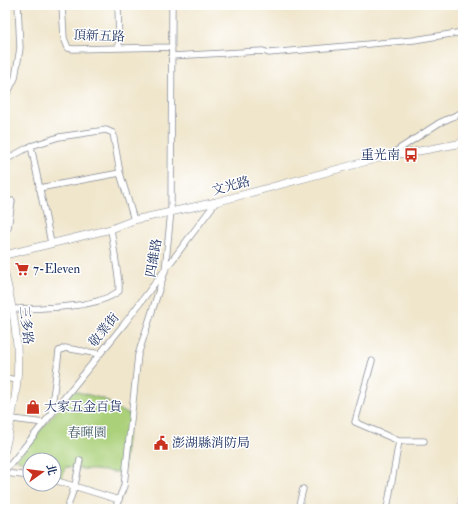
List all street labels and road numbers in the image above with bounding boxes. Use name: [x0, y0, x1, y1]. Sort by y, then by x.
street label: 頂新五路: [73, 27, 125, 45]
street label: 文光路: [210, 173, 252, 199]
street label: 四維路: [143, 237, 165, 279]
street label: 三多路: [16, 305, 36, 345]
street label: 敬業街: [86, 310, 122, 350]

